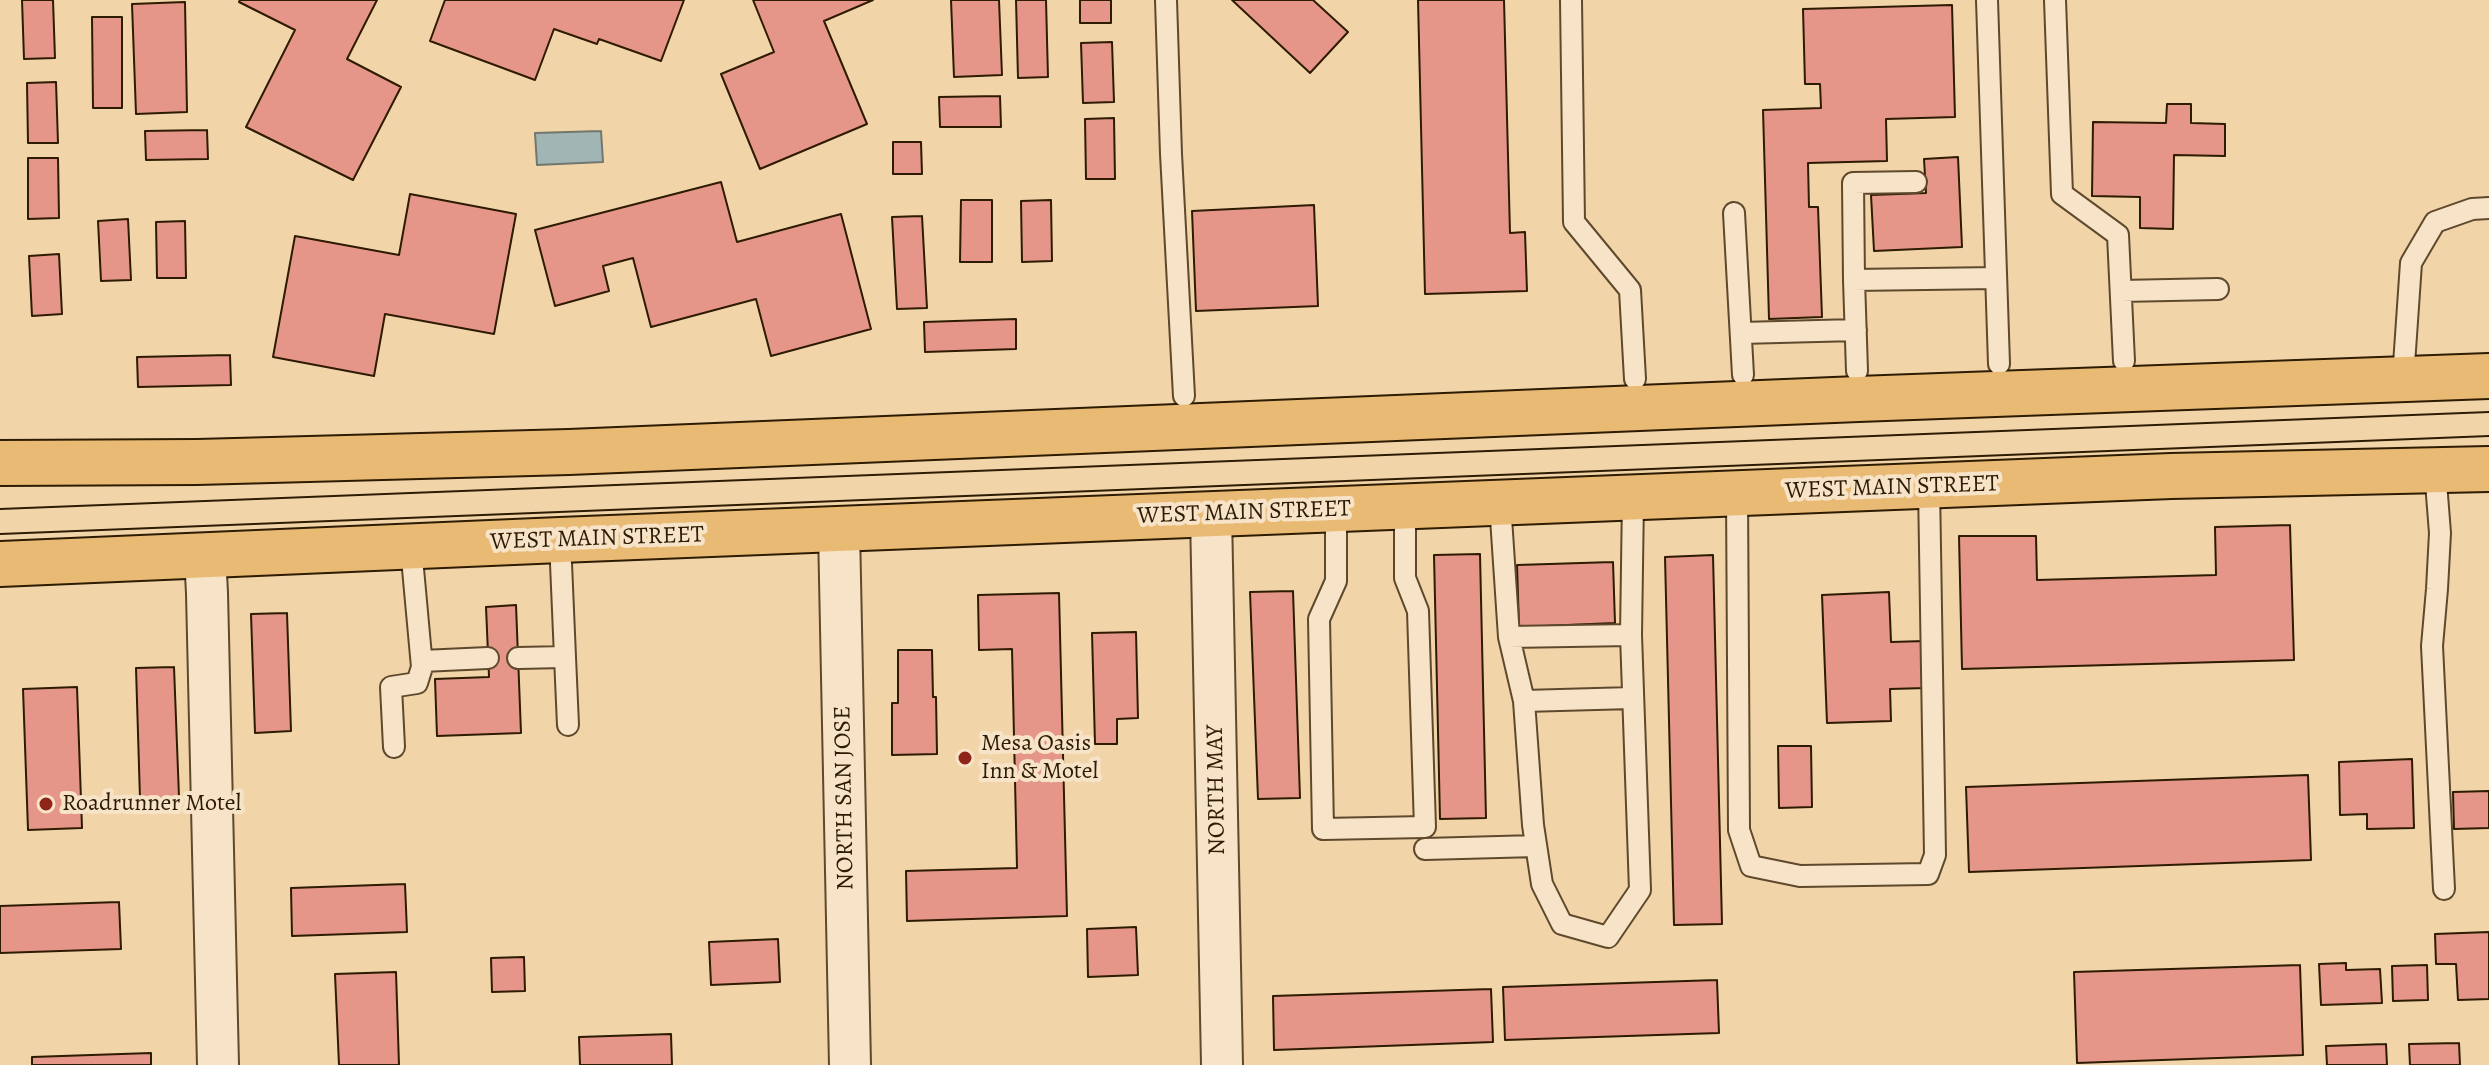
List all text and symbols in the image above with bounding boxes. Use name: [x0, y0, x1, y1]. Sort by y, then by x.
street label: WEST MAIN STREET: [1785, 470, 1999, 506]
street label: WEST MAIN STREET: [1137, 495, 1351, 531]
street label: WEST MAIN STREET: [490, 521, 704, 557]
street label: NORTH SAN JOSE: [829, 705, 861, 891]
street label: NORTH MAY: [1201, 724, 1233, 856]
place label: Mesa Oasis Inn & Motel: [981, 730, 1098, 786]
marker: Mesa Oasis Inn & Motel: [956, 749, 974, 767]
place label: Roadrunner Motel: [62, 790, 241, 818]
marker: Roadrunner Motel: [37, 795, 55, 813]

